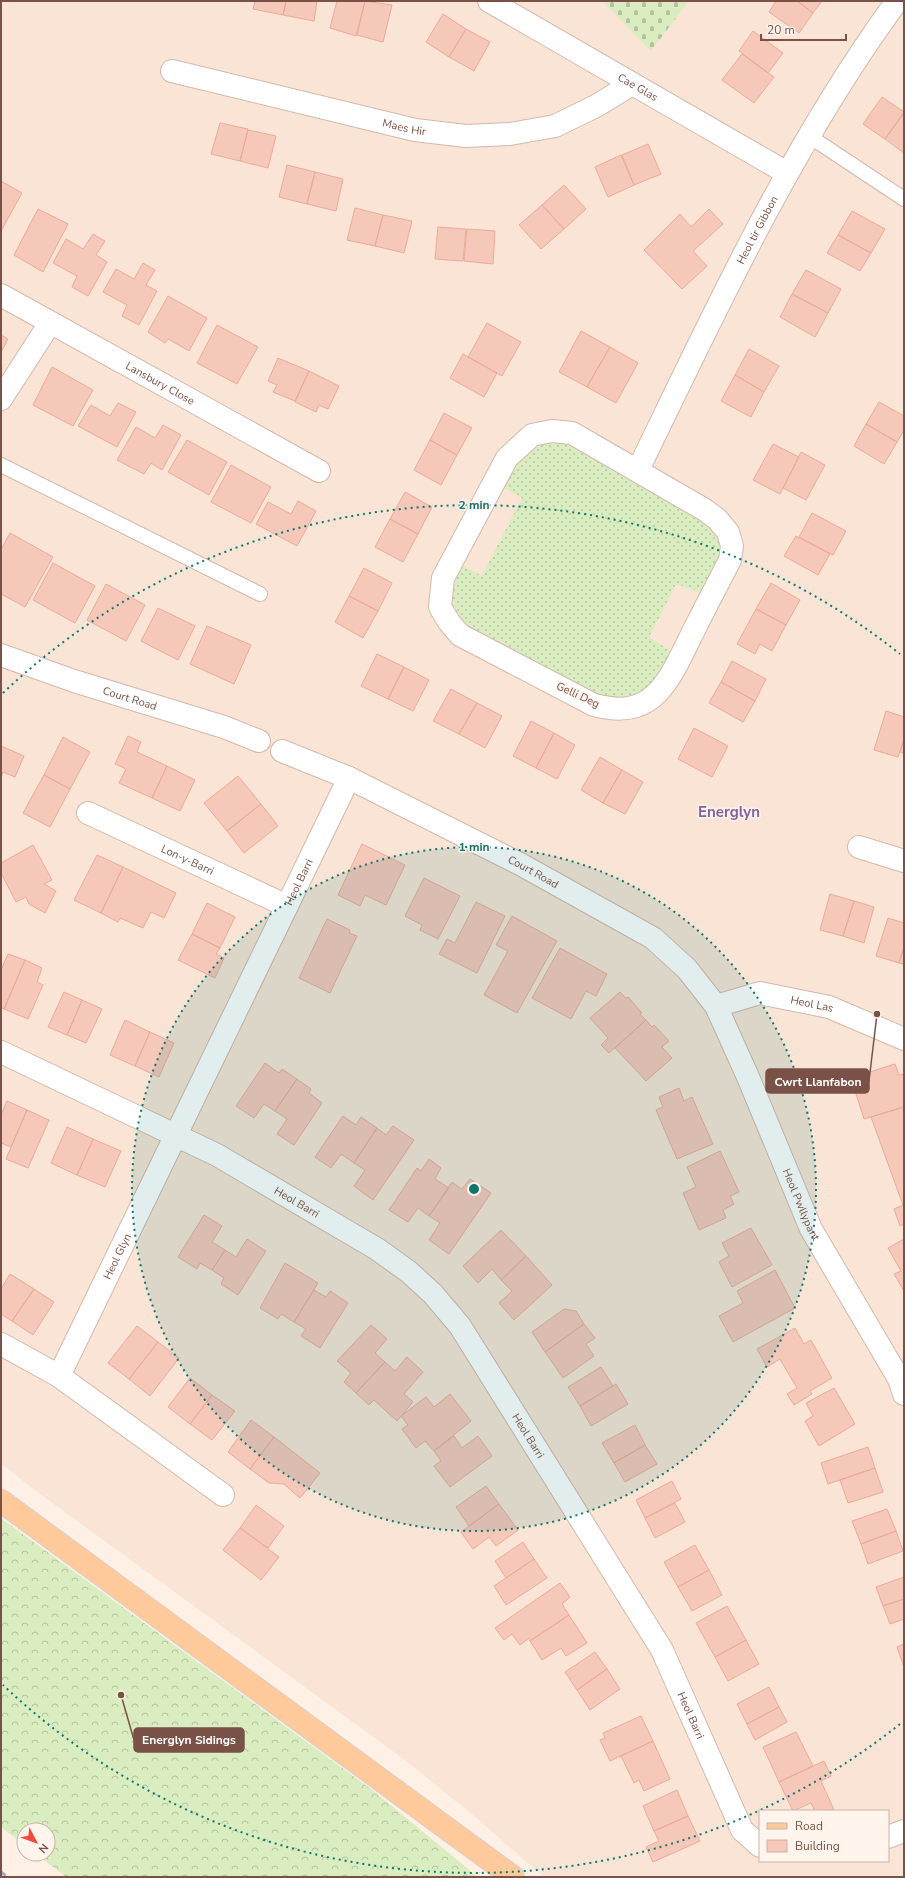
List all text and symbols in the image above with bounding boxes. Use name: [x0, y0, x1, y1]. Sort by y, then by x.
scale bar: [761, 16, 846, 42]
text: 20 m: [767, 22, 795, 38]
street label: Cae Glas: [615, 69, 661, 105]
street label: Maes Hir: [381, 115, 427, 139]
street label: Heol tir Gibbon: [733, 193, 781, 267]
street label: Lansbury Close: [123, 358, 198, 408]
text: 2 min: [458, 497, 490, 513]
street label: Gelli Deg: [554, 678, 602, 712]
street label: Court Road: [101, 683, 159, 714]
district label: Energlyn: [698, 802, 760, 822]
text: 1 min: [458, 839, 490, 855]
street label: Lon-y-Barri: [159, 841, 216, 878]
street label: Court Road: [505, 852, 561, 892]
street label: Heol Barri: [281, 856, 316, 908]
street label: Heol Las: [789, 992, 836, 1016]
callout: Cwrt Llanfabon: [766, 1069, 869, 1093]
text: Cwrt Llanfabon: [774, 1074, 862, 1090]
street label: Heol Pwllypant: [779, 1166, 824, 1244]
centre of rings: [467, 1182, 481, 1196]
street label: Heol Barri: [271, 1183, 322, 1221]
street label: Heol Glyn: [99, 1231, 135, 1282]
street label: Heol Barri: [509, 1410, 548, 1461]
street label: Heol Barri: [674, 1689, 708, 1741]
callout: Energlyn Sidings: [134, 1728, 244, 1752]
text: Energlyn Sidings: [142, 1732, 236, 1748]
legend: [759, 1810, 889, 1862]
text: Road: [795, 1818, 823, 1834]
north arrow: [16, 1822, 56, 1862]
text: Building: [795, 1838, 840, 1854]
text: N: [35, 1840, 52, 1856]

